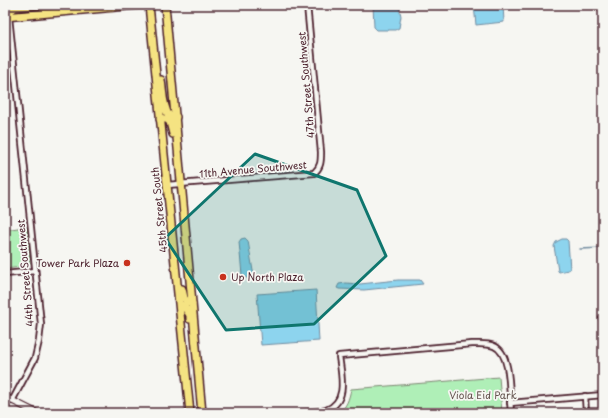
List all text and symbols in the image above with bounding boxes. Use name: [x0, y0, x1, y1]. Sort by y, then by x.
street label: 47th Street Southwest: [293, 31, 318, 139]
street label: 11th Avenue Southwest: [199, 156, 307, 181]
street label: 45th Street South: [147, 166, 170, 254]
street label: 44th Street Southwest: [12, 219, 37, 327]
place label: Tower Park Plaza: [36, 255, 120, 270]
marker: Tower Park Plaza: [122, 258, 132, 268]
place label: Up North Plaza: [231, 269, 304, 284]
marker: Up North Plaza: [218, 272, 228, 282]
park label: Viola Eid Park: [449, 387, 517, 402]

